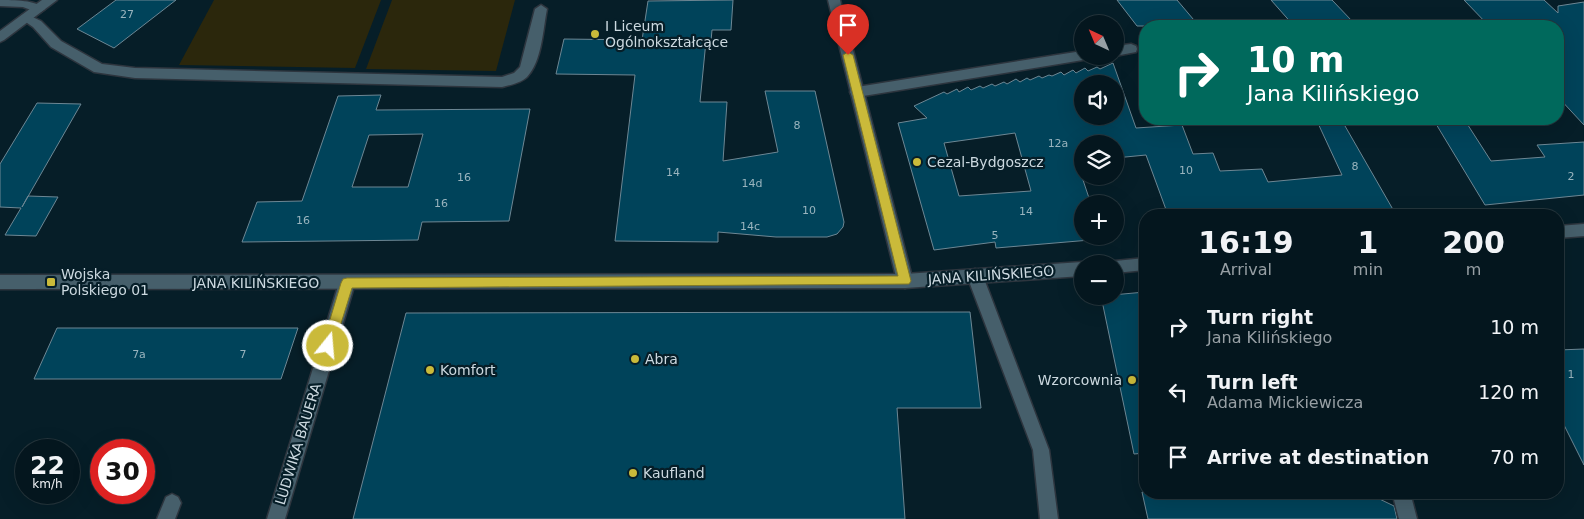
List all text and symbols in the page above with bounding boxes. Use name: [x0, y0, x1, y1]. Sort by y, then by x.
pin: [827, 4, 869, 55]
house number: 27: [120, 8, 134, 21]
icon: arrive: [834, 11, 862, 39]
north arrow: [1074, 15, 1124, 65]
map controls: [1074, 15, 1124, 305]
place label: I Liceum Ogólnokształcące: [605, 18, 728, 50]
marker: I Liceum Ogólnokształcące: [589, 28, 601, 40]
icon: right: [1164, 40, 1229, 105]
text: 10 m: [1247, 40, 1344, 80]
button: sound: [1074, 75, 1124, 125]
text: Jana Kilińskiego: [1247, 81, 1419, 106]
house number: 8: [794, 119, 801, 132]
button: layers: [1074, 135, 1124, 185]
house number: 12a: [1048, 137, 1068, 150]
place label: Cezal-Bydgoszcz: [927, 154, 1044, 170]
marker: Cezal-Bydgoszcz: [911, 156, 923, 168]
house number: 8: [1352, 160, 1359, 173]
house number: 10: [1179, 164, 1193, 177]
house number: 14: [666, 166, 680, 179]
house number: 2: [1568, 170, 1575, 183]
house number: 16: [457, 171, 471, 184]
house number: 14d: [742, 177, 762, 190]
button: +: [1074, 195, 1124, 245]
house number: 16: [434, 197, 448, 210]
house number: 10: [802, 204, 816, 217]
house number: 14: [1019, 205, 1033, 218]
house number: 16: [296, 214, 310, 227]
house number: 14c: [740, 220, 760, 233]
text: 16:19: [1198, 225, 1294, 260]
text: 1: [1357, 225, 1378, 260]
text: 200: [1442, 225, 1505, 260]
house number: 5: [992, 229, 999, 242]
button: −: [1074, 255, 1124, 305]
text: Arrival: [1220, 260, 1272, 279]
text: min: [1353, 260, 1383, 279]
text: m: [1466, 260, 1481, 279]
street label: JANA KILIŃSKIEGO: [926, 262, 1055, 287]
place label: Wojska Polskiego 01: [61, 266, 149, 298]
street label: JANA KILIŃSKIEGO: [192, 274, 319, 291]
marker: Wojska Polskiego 01: [45, 276, 57, 288]
text: Turn right: [1207, 306, 1313, 328]
icon: right: [1164, 313, 1192, 341]
text: 10 m: [1490, 316, 1539, 338]
position arrow: [301, 319, 353, 371]
text: Jana Kilińskiego: [1207, 328, 1332, 347]
house number: 7a: [132, 348, 146, 361]
house number: 7: [240, 348, 247, 361]
place label: Abra: [645, 351, 678, 367]
marker: Abra: [629, 353, 641, 365]
place label: Komfort: [440, 362, 496, 378]
marker: Komfort: [424, 364, 436, 376]
house number: 1: [1568, 368, 1575, 381]
text: Turn left: [1207, 371, 1298, 393]
place label: Wzorcownia: [1038, 372, 1122, 388]
marker: Wzorcownia: [1126, 374, 1138, 386]
icon: left: [1164, 378, 1192, 406]
street label: LUDWIKA BAUERA: [272, 381, 324, 507]
text: 120 m: [1478, 381, 1539, 403]
text: Adama Mickiewicza: [1207, 393, 1363, 412]
speed limit sign: 30: [90, 439, 155, 504]
icon: arrive: [1164, 443, 1192, 471]
text: Arrive at destination: [1207, 446, 1429, 468]
text: 70 m: [1490, 446, 1539, 468]
text: 22: [30, 451, 65, 480]
place label: Kaufland: [643, 465, 705, 481]
marker: Kaufland: [627, 467, 639, 479]
text: km/h: [32, 477, 63, 491]

